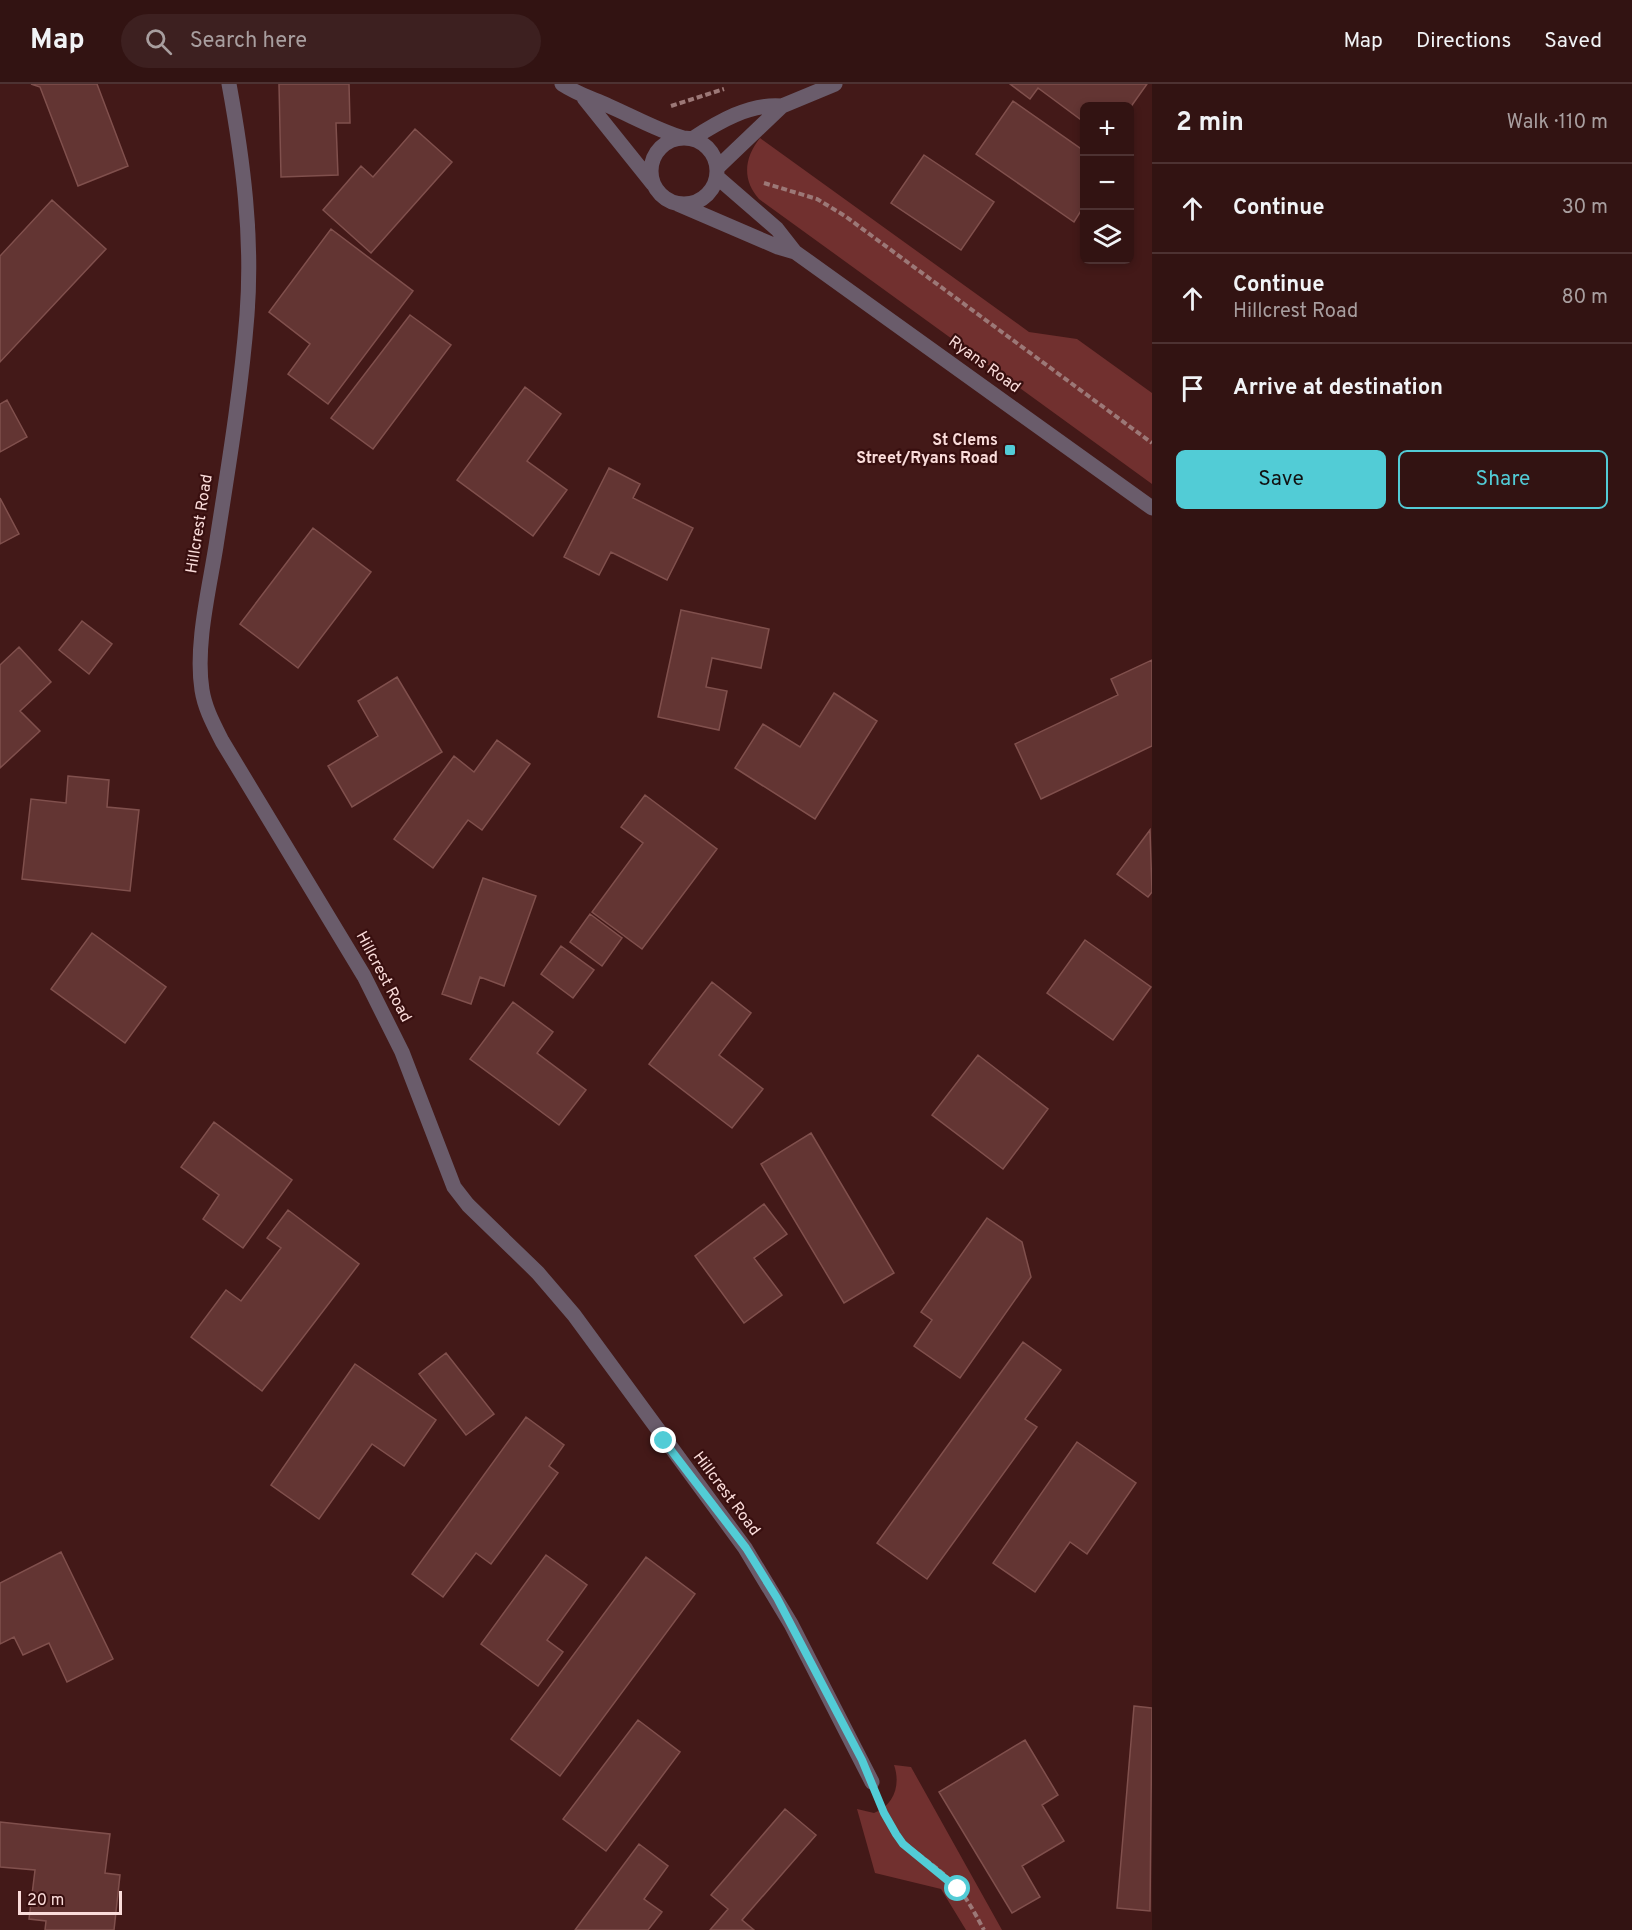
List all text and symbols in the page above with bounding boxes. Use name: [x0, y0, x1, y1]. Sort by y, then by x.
search box: [121, 14, 541, 68]
text: Map: [30, 23, 85, 59]
icon: search: [142, 25, 175, 58]
text: Search here: [190, 28, 307, 55]
text: Map: [1343, 28, 1383, 55]
text: Directions: [1416, 28, 1511, 55]
text: Saved: [1544, 28, 1602, 55]
map controls: [1080, 102, 1134, 264]
button: +: [1080, 102, 1134, 156]
text: 2 min: [1176, 107, 1244, 140]
text: Walk · 110 m: [1507, 110, 1608, 136]
button: −: [1080, 156, 1134, 210]
icon: ahead: [1176, 192, 1209, 225]
text: Continue: [1233, 195, 1324, 222]
text: 30 m: [1562, 195, 1608, 221]
button: layers: [1080, 210, 1134, 264]
text: Continue: [1233, 272, 1324, 299]
icon: ahead: [1176, 282, 1209, 315]
text: 80 m: [1562, 285, 1608, 311]
text: Hillcrest Road: [1233, 299, 1358, 325]
street label: Ryans Road: [944, 332, 1024, 398]
icon: arrive: [1176, 372, 1209, 405]
text: Arrive at destination: [1233, 375, 1443, 402]
place label: St Clems Street/Ryans Road: [856, 431, 998, 469]
marker: St Clems Street/Ryans Road: [1003, 443, 1017, 457]
button: Save: [1176, 450, 1386, 509]
button: Share: [1398, 450, 1608, 509]
street label: Hillcrest Road: [182, 473, 218, 575]
street label: Hillcrest Road: [351, 928, 415, 1026]
route end: [650, 1427, 676, 1453]
street label: Hillcrest Road: [688, 1448, 764, 1540]
route start: [944, 1875, 970, 1901]
scale bar: [18, 1888, 122, 1916]
text: 20 m: [27, 1891, 64, 1911]

